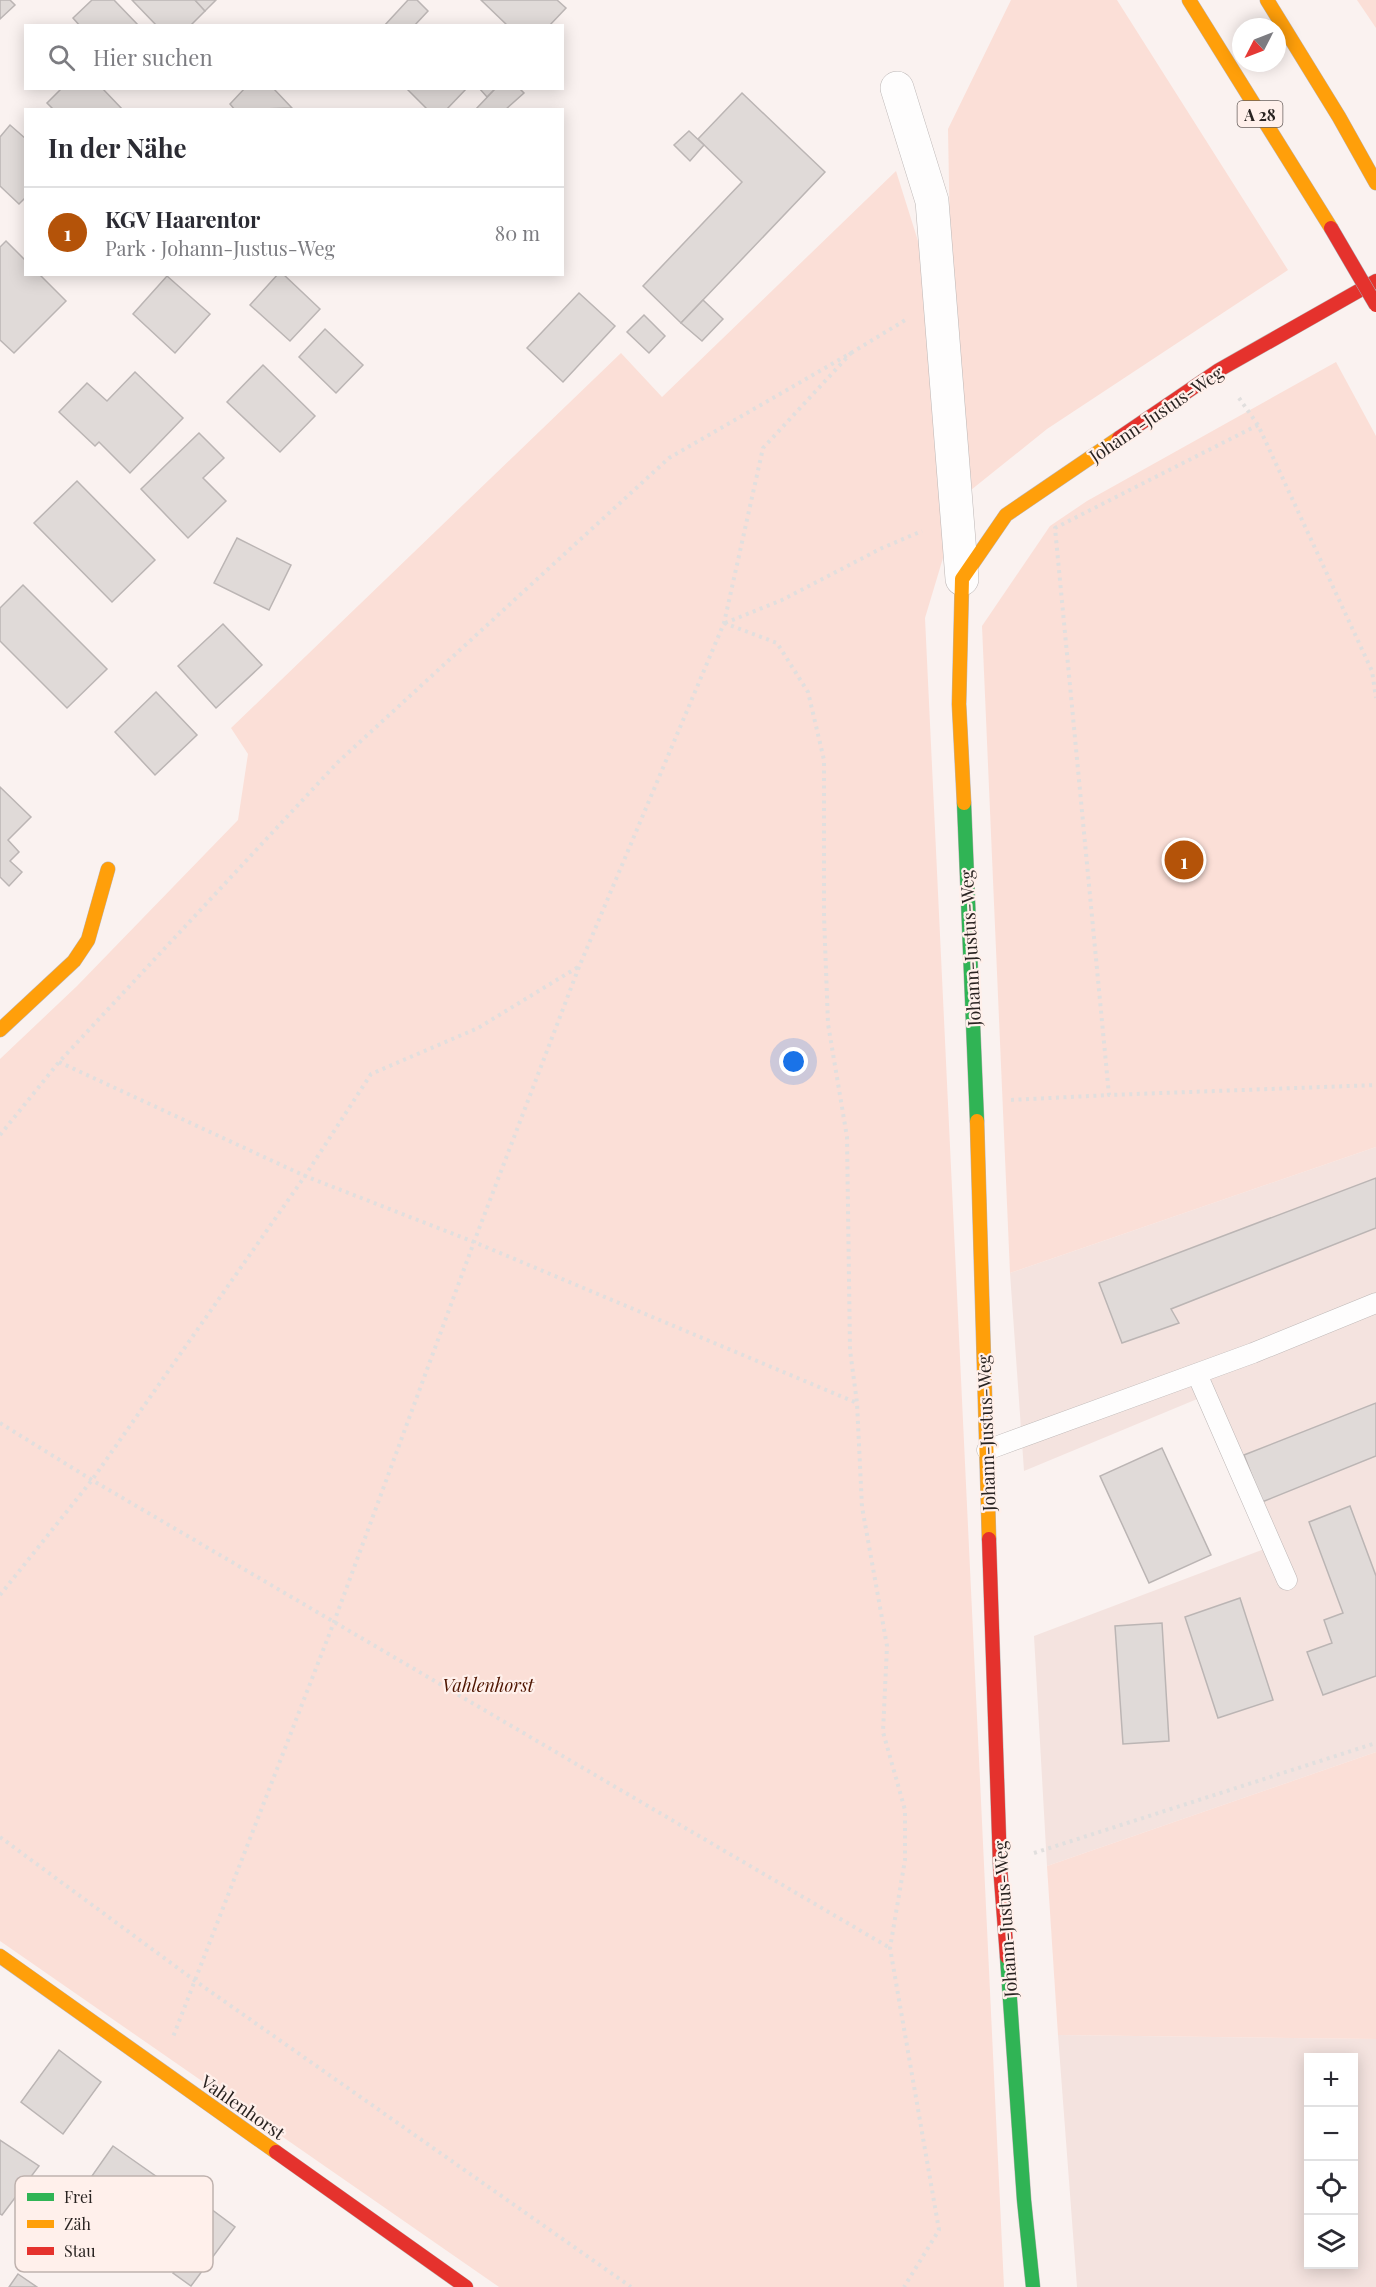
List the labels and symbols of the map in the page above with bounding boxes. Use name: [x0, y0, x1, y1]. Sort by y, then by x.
north arrow: [1232, 18, 1286, 72]
road number: A 28: [1238, 101, 1282, 127]
street label: Johann-Justus-Weg: [1084, 360, 1228, 468]
pin: 1: [1164, 838, 1204, 882]
street label: Johann-Justus-Weg: [954, 869, 986, 1028]
your location: [779, 1047, 808, 1076]
street label: Johann-Justus-Weg: [971, 1354, 1001, 1513]
park label: Vahlenhorst: [442, 1673, 535, 1697]
street label: Johann-Justus-Weg: [988, 1840, 1023, 1999]
street label: Vahlenhorst: [195, 2069, 290, 2145]
legend: [15, 2176, 213, 2272]
text: Frei: [64, 2186, 93, 2207]
text: Zäh: [64, 2213, 91, 2234]
text: Stau: [64, 2240, 96, 2261]

